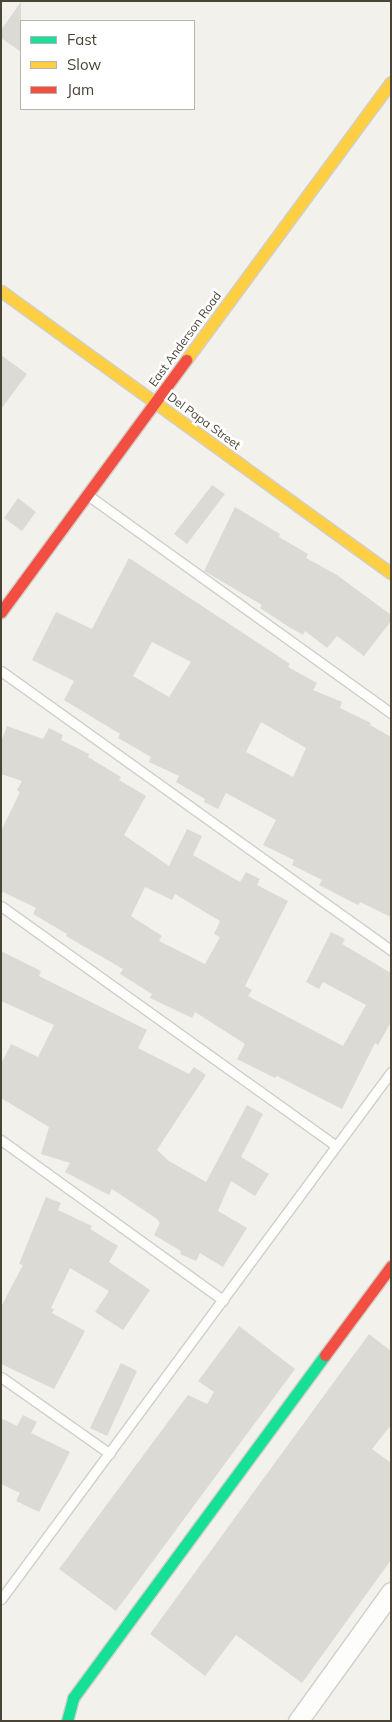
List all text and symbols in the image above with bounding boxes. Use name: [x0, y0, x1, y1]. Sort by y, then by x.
legend: [20, 20, 195, 110]
text: Fast: [67, 30, 97, 49]
text: Slow: [67, 55, 101, 74]
text: Jam: [67, 80, 94, 99]
street label: East Anderson Road: [146, 289, 224, 389]
street label: Del Papa Street: [165, 390, 243, 452]

